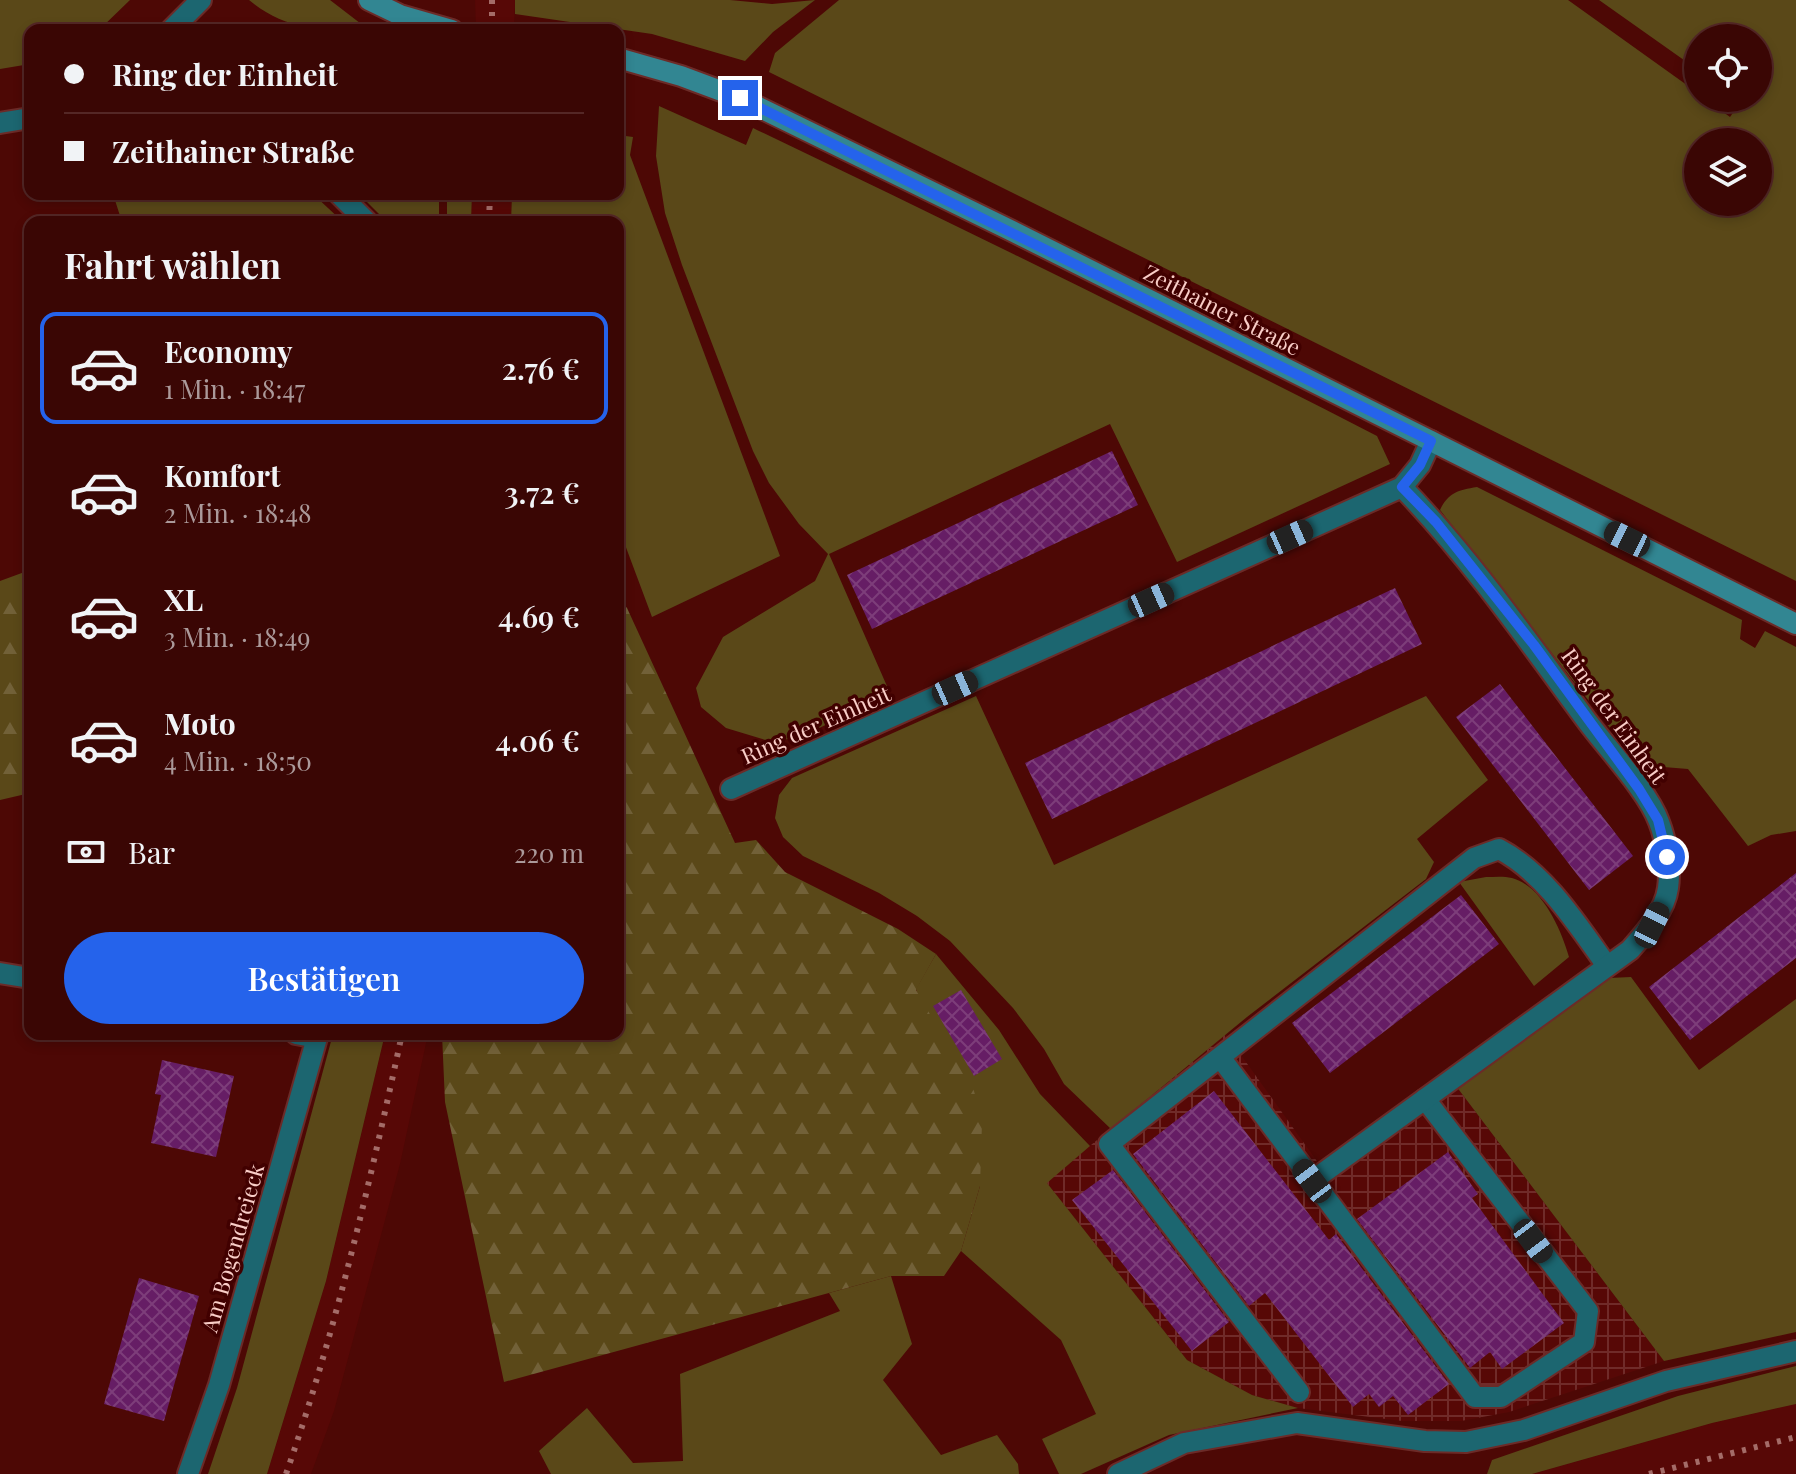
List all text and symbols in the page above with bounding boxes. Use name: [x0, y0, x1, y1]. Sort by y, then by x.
map controls: [1684, 24, 1772, 216]
button: locate: [1684, 24, 1772, 112]
text: Ring der Einheit: [112, 54, 338, 94]
route end: [722, 80, 758, 116]
button: layers: [1684, 128, 1772, 216]
text: Zeithainer Straße: [112, 131, 355, 171]
text: Fahrt wählen: [64, 240, 281, 288]
street label: Zeithainer Straße: [1139, 257, 1306, 362]
text: Economy: [164, 331, 293, 371]
icon: car: [68, 332, 140, 404]
text: 2.76 €: [502, 348, 580, 388]
text: 1 Min. · 18:47: [164, 371, 305, 406]
text: Komfort: [164, 455, 281, 495]
icon: car: [68, 456, 140, 528]
text: 3.72 €: [504, 472, 580, 512]
text: 2 Min. · 18:48: [164, 495, 312, 530]
car: [1263, 516, 1317, 558]
car: [1600, 518, 1654, 560]
text: XL: [164, 579, 203, 619]
car: [1124, 579, 1178, 621]
icon: car: [68, 580, 140, 652]
text: 4.69 €: [498, 596, 580, 636]
text: 3 Min. · 18:49: [164, 619, 310, 654]
street label: Ring der Einheit: [1555, 642, 1675, 790]
car: [928, 667, 982, 709]
street label: Ring der Einheit: [736, 677, 896, 770]
text: Moto: [164, 703, 236, 743]
icon: car: [68, 704, 140, 776]
text: 4.06 €: [495, 720, 580, 760]
text: 4 Min. · 18:50: [164, 743, 312, 778]
icon: cash: [64, 830, 108, 874]
text: Bar: [128, 832, 175, 872]
text: 220 m: [514, 835, 584, 870]
route start: [1649, 839, 1685, 875]
car: [1631, 898, 1673, 952]
button: Bestätigen: [64, 932, 584, 1024]
car: [1288, 1155, 1336, 1207]
street label: Am Bogendreieck: [193, 1160, 270, 1336]
car: [1509, 1215, 1557, 1267]

